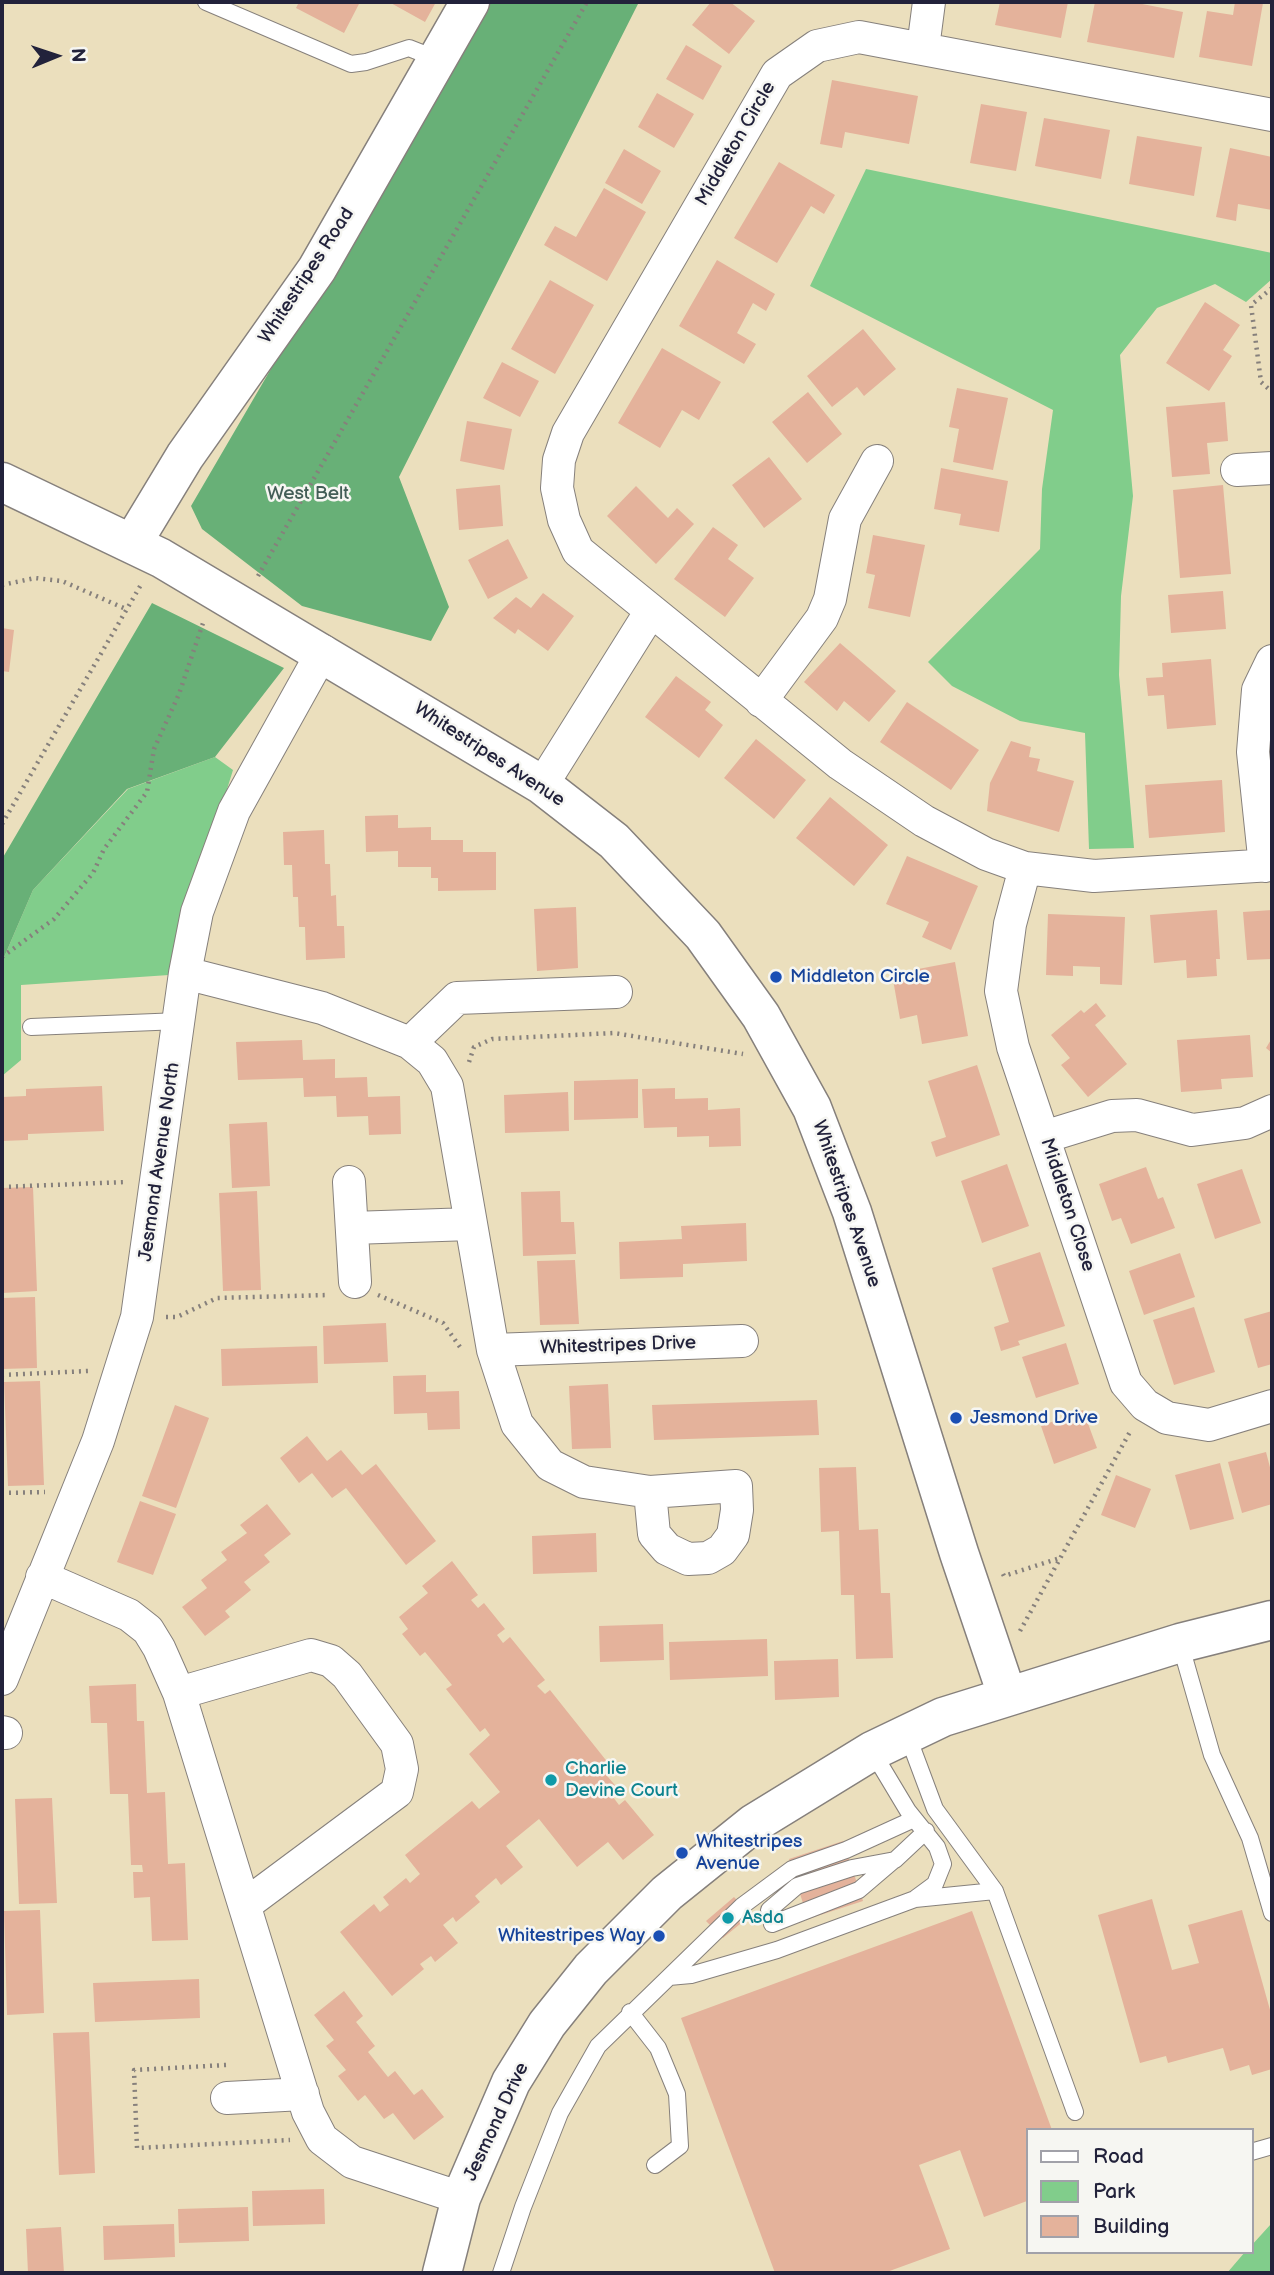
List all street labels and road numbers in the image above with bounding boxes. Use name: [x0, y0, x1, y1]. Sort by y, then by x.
street label: Middleton Circle: [691, 78, 781, 210]
street label: Whitestripes Road: [255, 204, 359, 348]
street label: Whitestripes Avenue: [409, 698, 569, 812]
street label: Jesmond Avenue North: [135, 1061, 185, 1263]
street label: Whitestripes Avenue: [807, 1117, 885, 1291]
street label: Middleton Close: [1035, 1135, 1099, 1275]
street label: Whitestripes Drive: [540, 1332, 696, 1360]
street label: Jesmond Drive: [460, 2059, 534, 2185]

